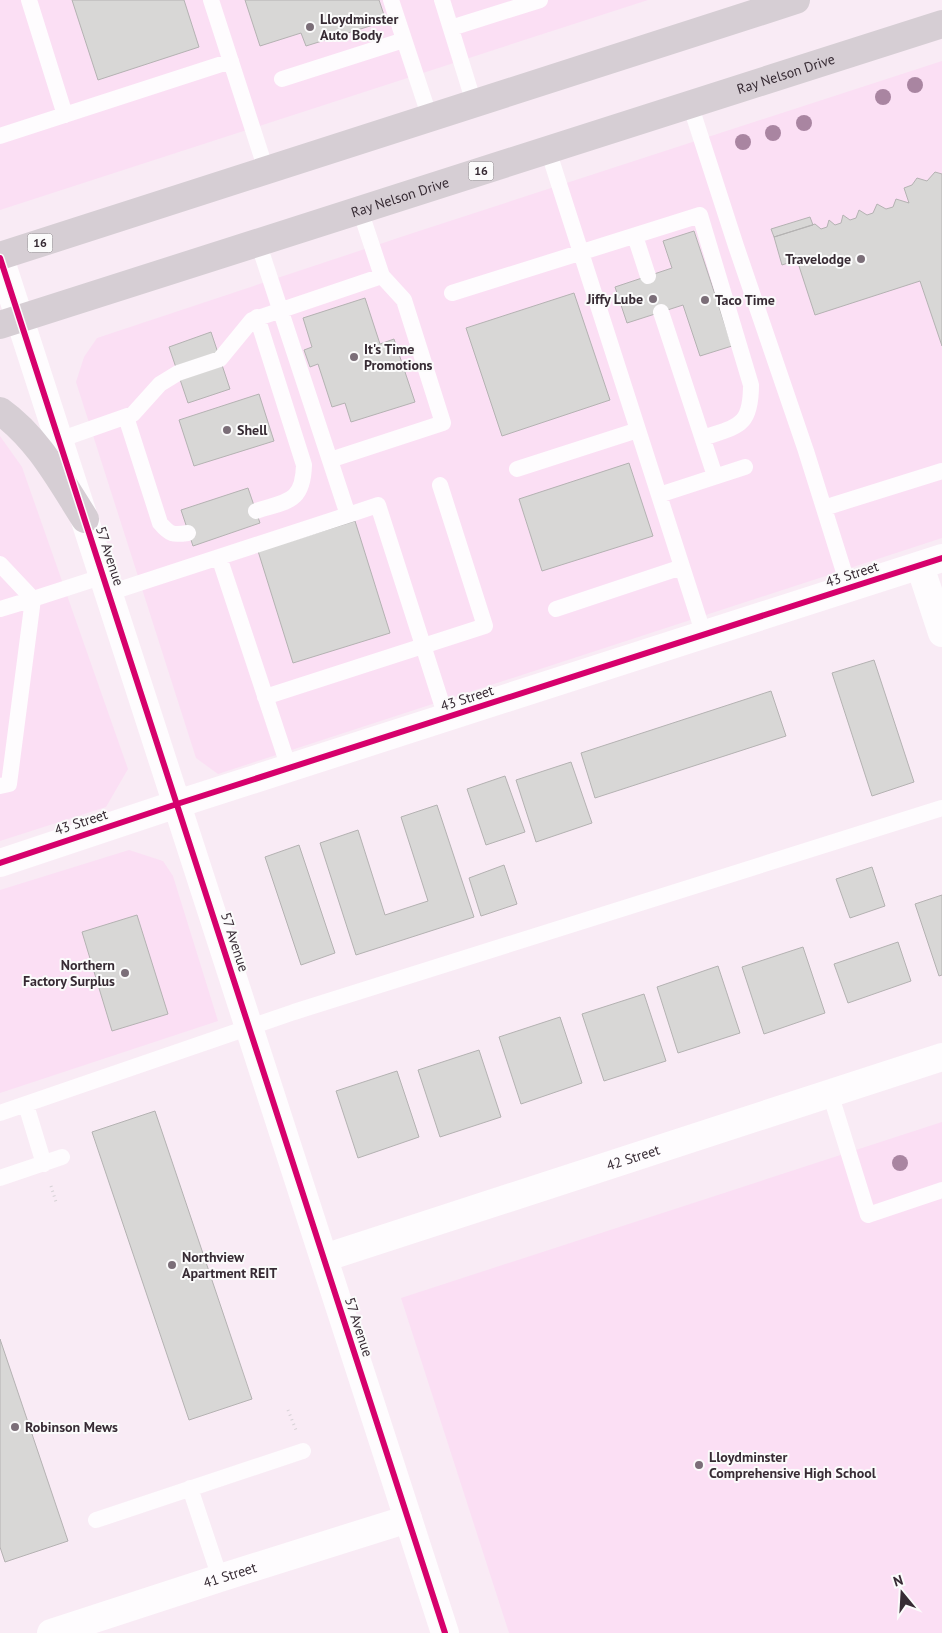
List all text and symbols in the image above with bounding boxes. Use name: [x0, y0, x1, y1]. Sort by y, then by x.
place label: Lloydminster Auto Body: [320, 10, 398, 44]
marker: Lloydminster Auto Body: [304, 21, 316, 33]
street label: Ray Nelson Drive: [735, 50, 837, 98]
road number: 16: [468, 162, 494, 180]
street label: Ray Nelson Drive: [349, 173, 451, 221]
road number: 16: [28, 234, 52, 252]
place label: Travelodge: [785, 250, 851, 268]
marker: Travelodge: [855, 253, 867, 265]
place label: Jiffy Lube: [586, 290, 643, 308]
place label: Taco Time: [715, 291, 775, 309]
marker: Jiffy Lube: [647, 293, 659, 305]
marker: Taco Time: [699, 294, 711, 306]
place label: It's Time Promotions: [364, 340, 433, 374]
marker: It's Time Promotions: [348, 351, 360, 363]
place label: Shell: [237, 421, 268, 439]
marker: Shell: [221, 424, 233, 436]
street label: 57 Avenue: [92, 524, 128, 588]
street label: 43 Street: [823, 557, 881, 591]
street label: 43 Street: [438, 681, 496, 715]
street label: 43 Street: [52, 805, 110, 839]
street label: 57 Avenue: [217, 910, 253, 974]
place label: Northern Factory Surplus: [23, 956, 115, 990]
marker: Northern Factory Surplus: [119, 967, 131, 979]
street label: 42 Street: [604, 1140, 662, 1175]
place label: Northview Apartment REIT: [182, 1248, 277, 1282]
marker: Northview Apartment REIT: [166, 1259, 178, 1271]
street label: 57 Avenue: [341, 1295, 377, 1359]
place label: Robinson Mews: [25, 1418, 118, 1436]
marker: Robinson Mews: [9, 1421, 21, 1433]
place label: Lloydminster Comprehensive High School: [709, 1448, 877, 1482]
marker: Lloydminster Comprehensive High School: [693, 1459, 705, 1471]
street label: 41 Street: [201, 1558, 259, 1592]
north arrow: [877, 1568, 927, 1618]
text: N: [891, 1571, 905, 1591]

